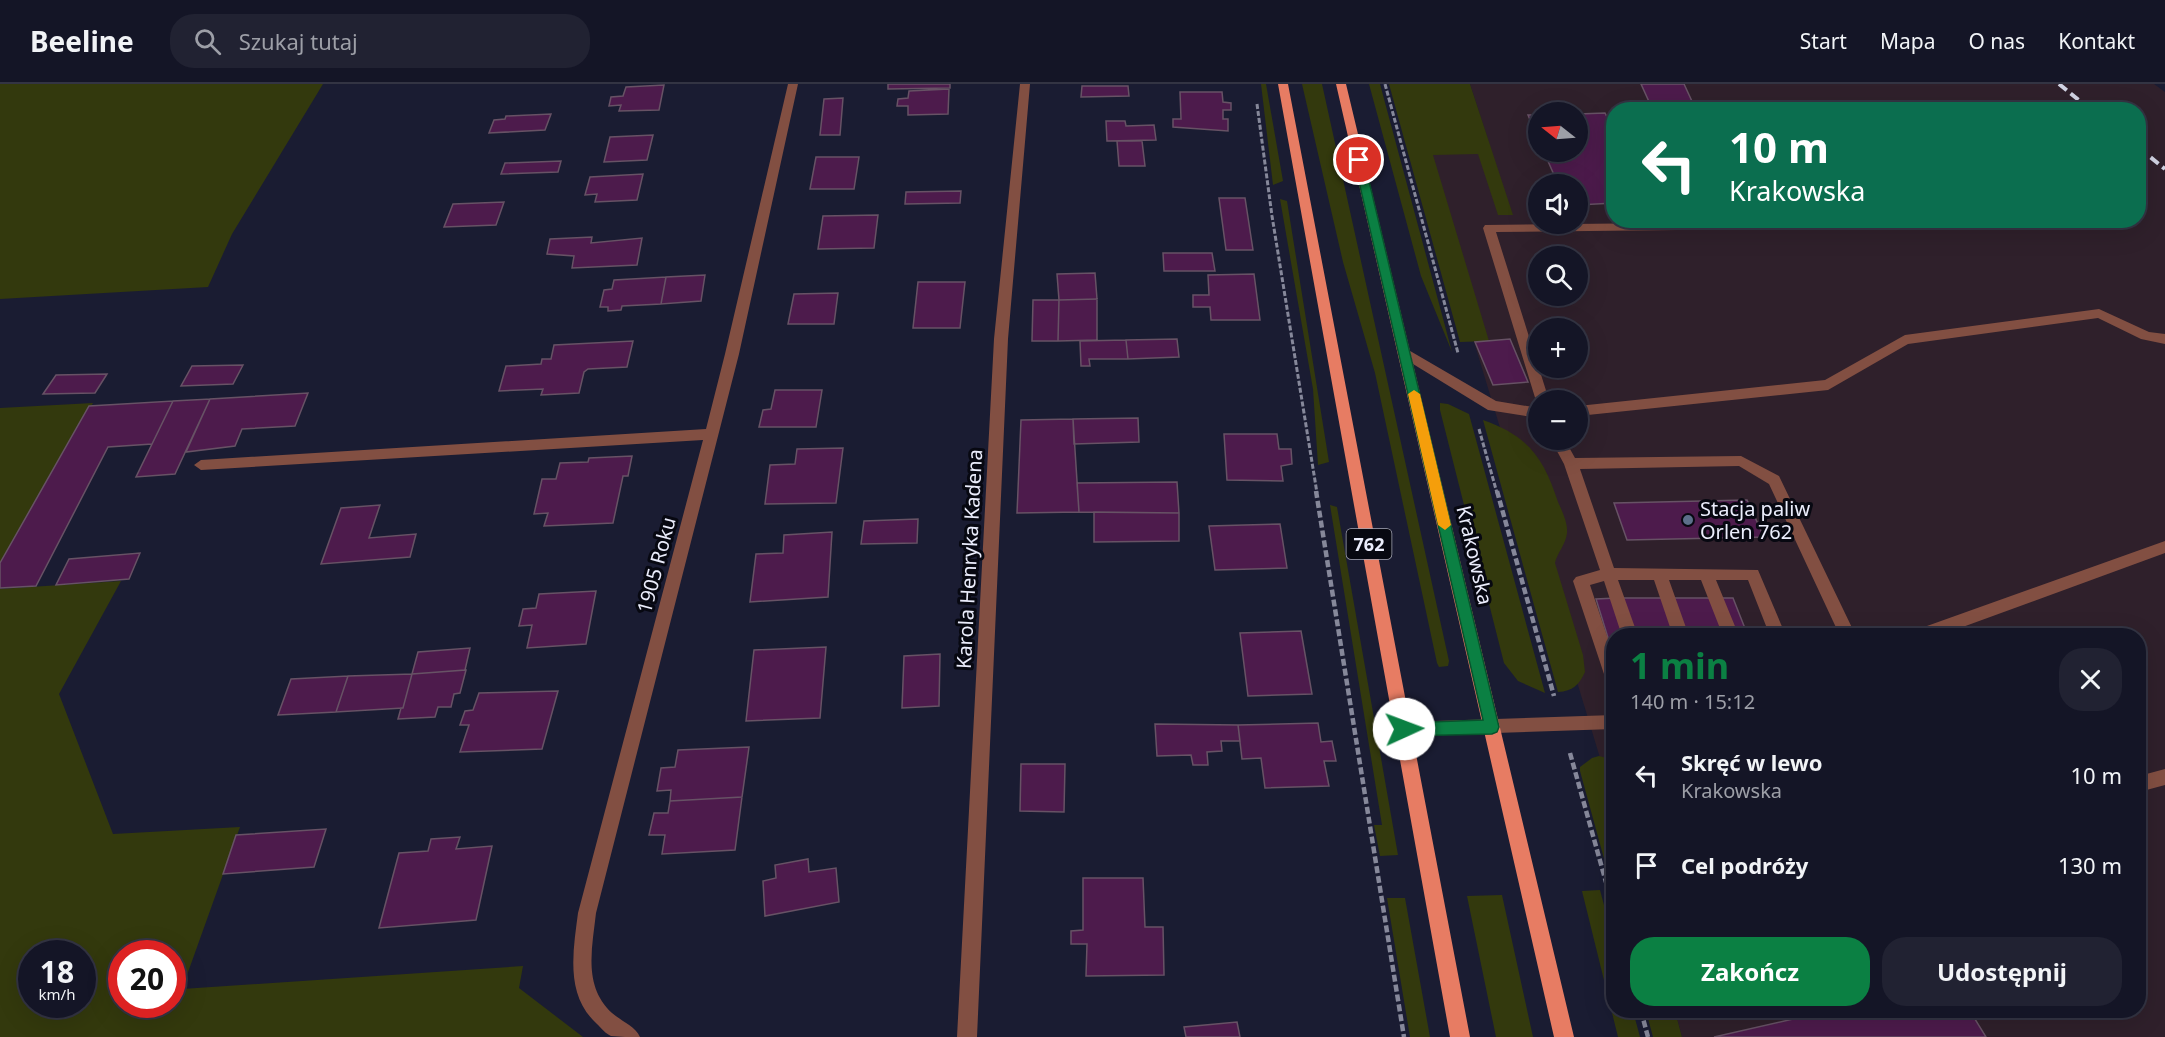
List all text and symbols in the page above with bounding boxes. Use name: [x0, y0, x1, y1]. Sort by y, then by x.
search box: [170, 14, 590, 68]
text: Beeline: [30, 22, 134, 60]
icon: search: [191, 25, 224, 58]
text: Szukaj tutaj: [239, 26, 358, 56]
text: Start: [1800, 27, 1847, 55]
text: Mapa: [1880, 27, 1935, 55]
text: O nas: [1968, 27, 2025, 55]
text: Kontakt: [2058, 27, 2135, 55]
north arrow: [1528, 102, 1588, 162]
map controls: [1528, 102, 1588, 450]
text: 10 m: [1729, 118, 1829, 175]
icon: left: [1630, 126, 1708, 204]
pin: [1333, 134, 1384, 185]
icon: arrive: [1342, 143, 1375, 176]
text: Krakowska: [1729, 172, 1865, 209]
button: sound: [1528, 174, 1588, 234]
button: search: [1528, 246, 1588, 306]
button: +: [1528, 318, 1588, 378]
button: −: [1528, 390, 1588, 450]
street label: Karola Henryka Kadena: [950, 448, 988, 670]
place label: Stacja paliw Orlen 762: [1700, 495, 1810, 545]
street label: Krakowska: [1450, 503, 1500, 607]
marker: Stacja paliw Orlen 762: [1681, 513, 1695, 527]
street label: 1905 Roku: [630, 514, 682, 616]
road number: 762: [1346, 529, 1392, 559]
text: 1 min: [1630, 641, 1729, 690]
button: close: [2059, 648, 2122, 711]
text: 140 m · 15:12: [1630, 688, 1755, 715]
position arrow: [1372, 697, 1436, 761]
text: Skręć w lewo: [1681, 747, 1823, 777]
icon: left: [1630, 759, 1663, 792]
text: 10 m: [2071, 760, 2122, 790]
text: Krakowska: [1681, 777, 1782, 804]
icon: arrive: [1630, 849, 1663, 882]
text: Cel podróży: [1681, 850, 1808, 880]
text: 130 m: [2058, 850, 2122, 880]
button: Zakończ: [1630, 937, 1870, 1006]
button: Udostępnij: [1882, 937, 2122, 1006]
speed limit sign: 20: [108, 940, 186, 1018]
text: 18: [40, 951, 74, 992]
text: km/h: [39, 984, 75, 1004]

